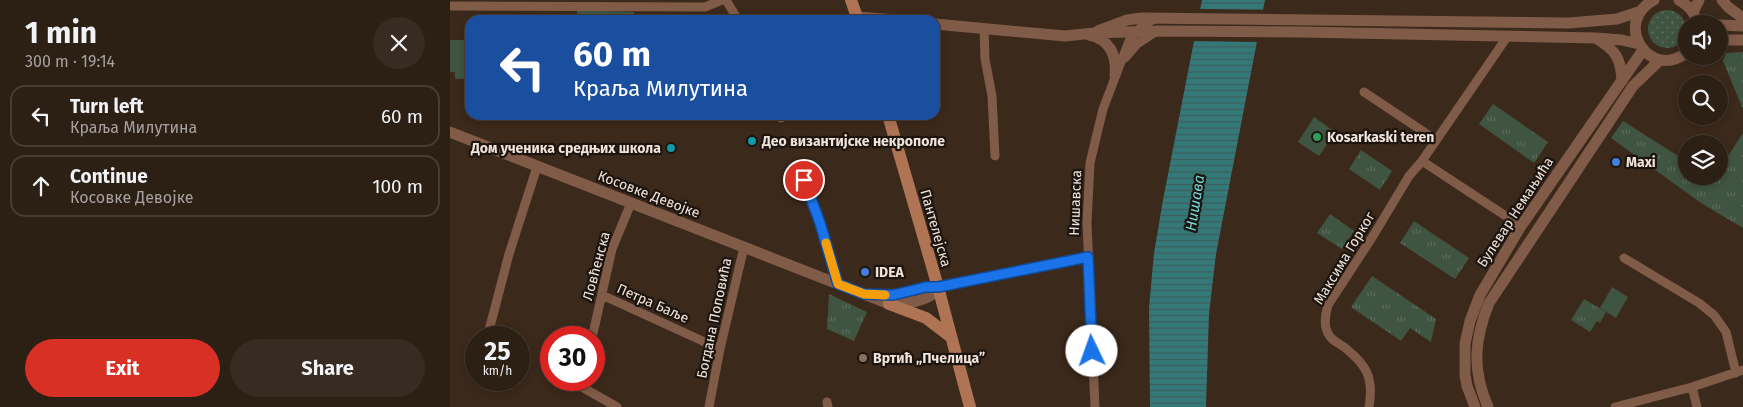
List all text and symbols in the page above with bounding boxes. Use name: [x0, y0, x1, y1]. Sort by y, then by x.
text: 1 min: [25, 15, 97, 51]
map controls: [1678, 15, 1728, 185]
button: sound: [1678, 15, 1728, 65]
button: close: [373, 17, 425, 69]
text: 60 m: [573, 33, 651, 75]
icon: left: [490, 35, 555, 100]
text: 300 m · 19:14: [25, 52, 115, 71]
text: Краља Милутина: [573, 75, 748, 102]
button: search: [1678, 75, 1728, 125]
text: Turn left: [70, 95, 144, 118]
icon: left: [27, 102, 55, 130]
text: 60 m: [381, 105, 423, 128]
text: Краља Милутина: [70, 118, 197, 137]
place label: Kosarkaski teren: [1327, 129, 1434, 146]
marker: Kosarkaski teren: [1311, 131, 1323, 143]
place label: Део византијске некрополе: [761, 133, 945, 150]
marker: Део византијске некрополе: [746, 135, 758, 147]
button: layers: [1678, 135, 1728, 185]
place label: Дом ученика средњих школа: [470, 140, 661, 157]
marker: Дом ученика средњих школа: [665, 142, 677, 154]
street label: Булевар Немањића: [1474, 154, 1557, 270]
place label: Maxi: [1626, 154, 1656, 171]
marker: Maxi: [1610, 156, 1622, 168]
pin: [783, 159, 825, 201]
text: Continue: [70, 165, 148, 188]
icon: arrive: [790, 166, 818, 194]
street label: Косовке Девојке: [595, 167, 702, 222]
street label: Нишавска: [1066, 170, 1085, 236]
icon: ahead: [27, 172, 55, 200]
water label: Нишава: [1182, 174, 1208, 232]
text: 100 m: [372, 175, 423, 198]
street label: Пантелејска: [916, 187, 955, 269]
text: Косовке Девојке: [70, 188, 194, 207]
street label: Максима Горког: [1310, 209, 1379, 308]
street label: Ловћенска: [579, 230, 614, 303]
street label: Богдана Поповића: [693, 256, 736, 380]
place label: IDEA: [875, 264, 905, 281]
marker: IDEA: [859, 266, 871, 278]
street label: Петра Баље: [614, 280, 691, 327]
position arrow: [1065, 324, 1117, 376]
speed limit sign: 30: [540, 326, 605, 391]
text: 25: [484, 337, 511, 367]
button: Exit: [25, 339, 220, 397]
button: Share: [230, 339, 425, 397]
place label: Вртић „Пчелица”: [873, 350, 985, 367]
marker: Вртић „Пчелица”: [857, 352, 869, 364]
text: km/h: [483, 364, 512, 378]

